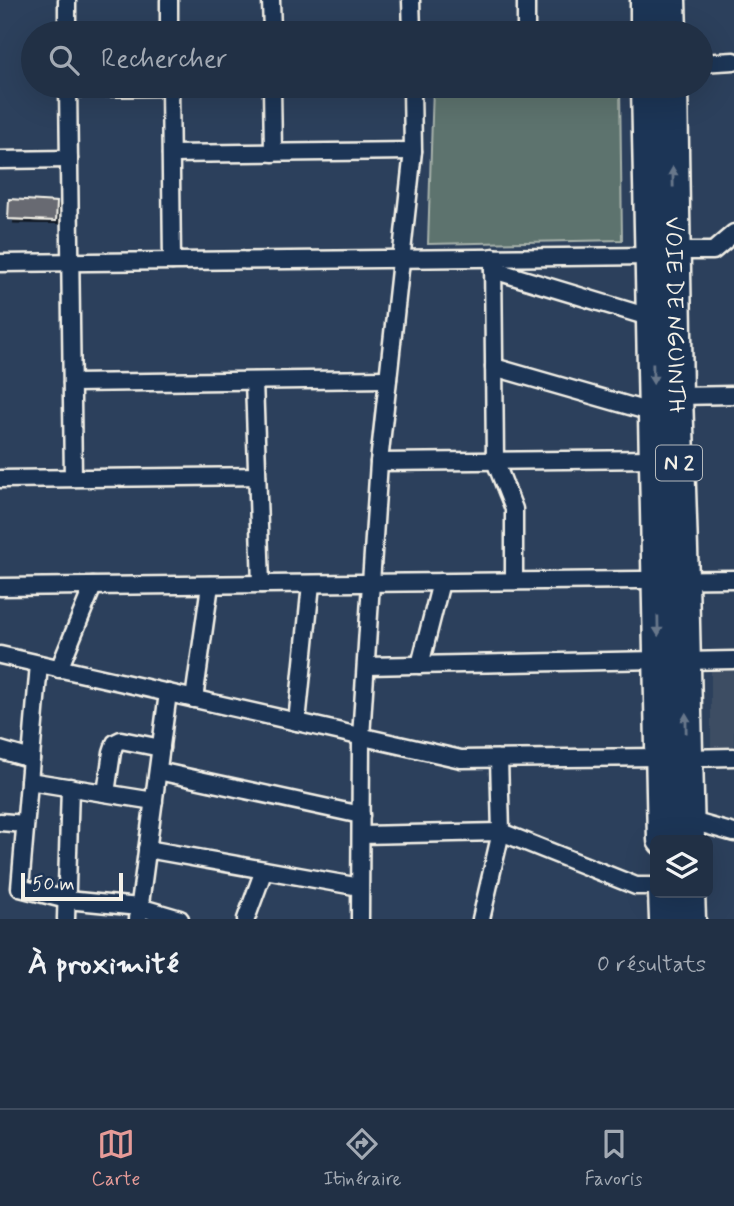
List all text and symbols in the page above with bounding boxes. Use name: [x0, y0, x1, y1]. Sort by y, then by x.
search box: [21, 21, 713, 98]
icon: search: [45, 41, 83, 79]
text: Rechercher: [101, 43, 227, 77]
one-way arrow: [668, 166, 679, 188]
street label: VOIE DE NGUINTH: [657, 216, 691, 414]
one-way arrow: [647, 364, 659, 386]
road number: N 2: [656, 446, 702, 480]
one-way arrow: [653, 616, 664, 638]
one-way arrow: [680, 712, 691, 734]
map controls: [650, 835, 713, 898]
button: layers: [650, 835, 713, 898]
scale bar: [21, 870, 122, 902]
text: 50 m: [32, 872, 75, 897]
text: À proximité: [28, 945, 179, 984]
text: 0 résultats: [597, 950, 706, 980]
tab: Carte: [92, 1125, 140, 1192]
tab: Itinéraire: [323, 1125, 401, 1192]
tab: Favoris: [585, 1125, 642, 1192]

